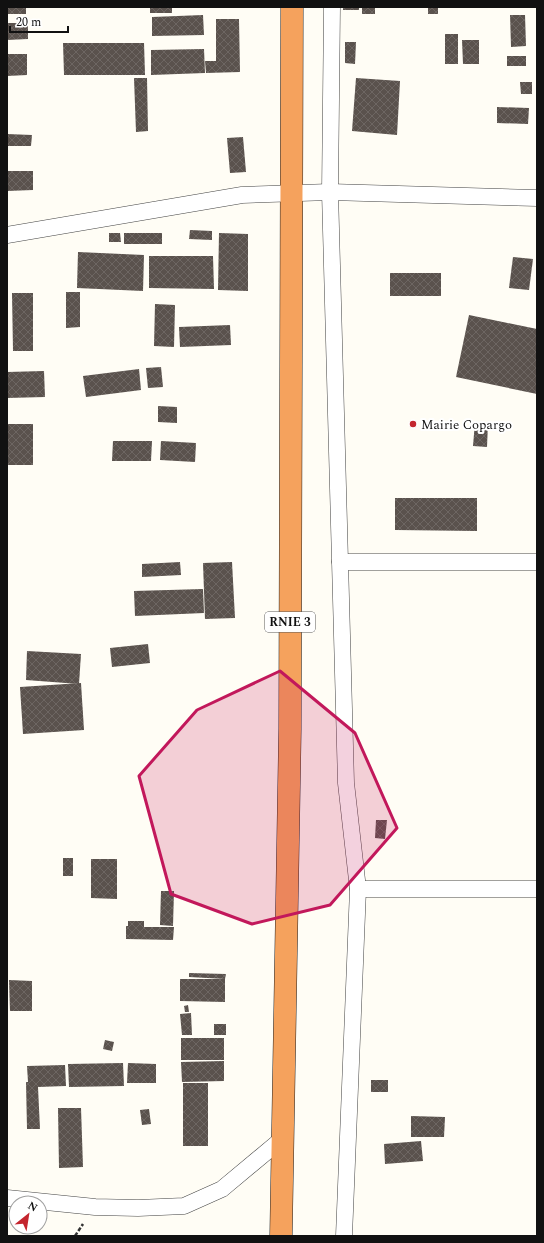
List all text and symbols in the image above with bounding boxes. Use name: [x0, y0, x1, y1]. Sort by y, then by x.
scale bar: [10, 8, 68, 34]
text: 20 m: [16, 13, 41, 32]
place label: Mairie Copargo: [421, 415, 512, 435]
marker: Mairie Copargo: [408, 419, 418, 429]
road number: RNIE 3: [265, 612, 315, 632]
north arrow: [8, 1195, 48, 1235]
text: N: [25, 1197, 41, 1216]

